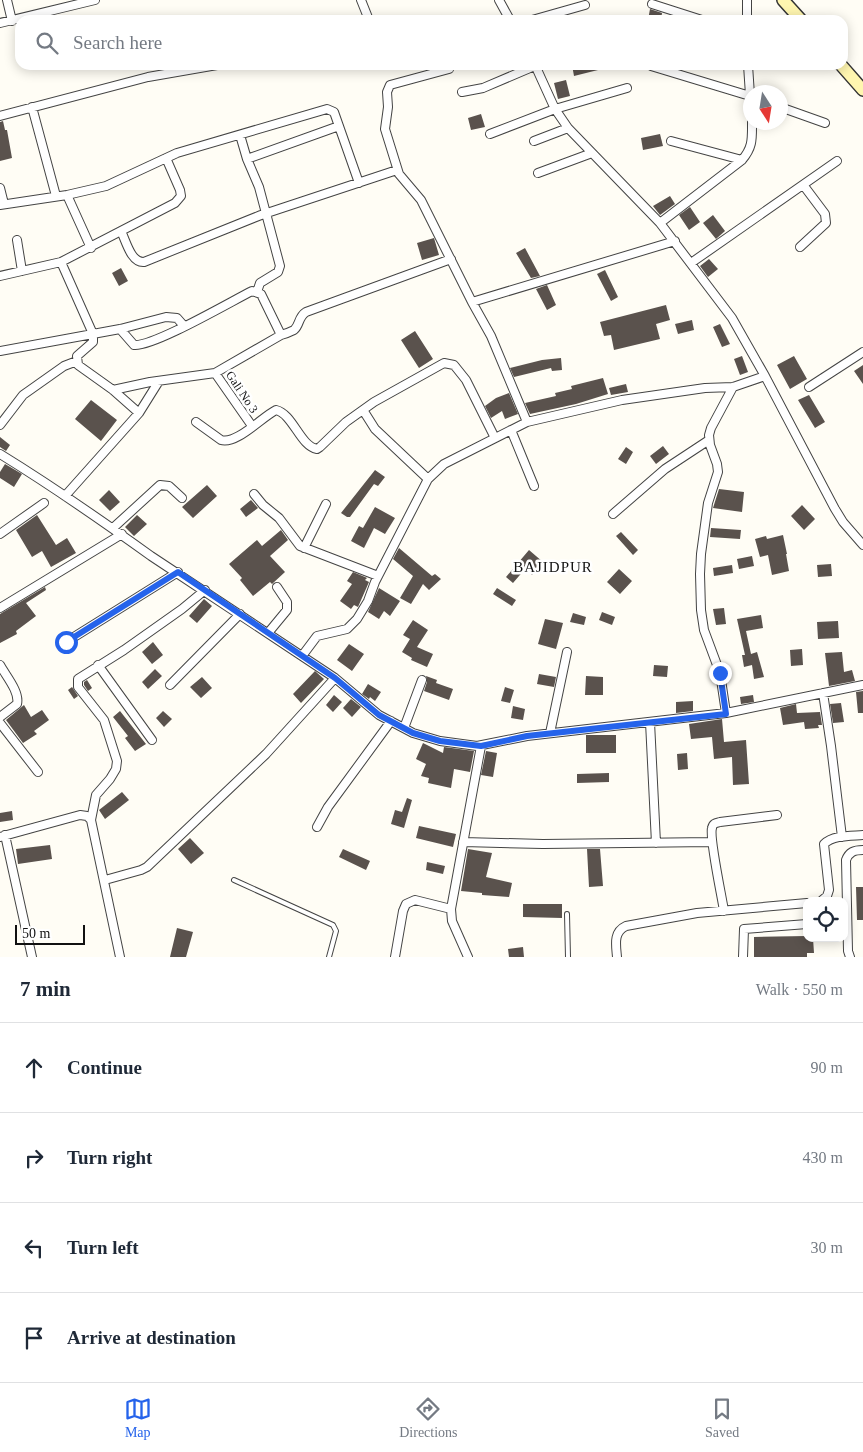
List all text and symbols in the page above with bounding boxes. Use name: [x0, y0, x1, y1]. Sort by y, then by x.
search box: [15, 15, 848, 70]
icon: search: [33, 29, 61, 57]
text: Search here: [73, 32, 162, 53]
north arrow: [743, 85, 788, 130]
street label: Gali No 3: [223, 368, 261, 416]
district label: BAJIDPUR: [513, 559, 593, 575]
route start: [55, 631, 78, 654]
route end: [709, 662, 732, 685]
map controls: [803, 897, 848, 942]
button: locate: [803, 897, 848, 942]
scale bar: [15, 922, 85, 945]
text: 50 m: [22, 926, 50, 941]
text: 7 min: [20, 977, 71, 1001]
text: Walk · 550 m: [756, 981, 843, 998]
icon: ahead: [20, 1054, 48, 1082]
text: Continue: [67, 1057, 142, 1078]
text: 90 m: [811, 1059, 843, 1076]
icon: right: [20, 1144, 48, 1172]
text: Turn right: [67, 1147, 152, 1168]
text: 430 m: [803, 1149, 843, 1166]
icon: left: [20, 1234, 48, 1262]
text: Turn left: [67, 1237, 139, 1258]
text: 30 m: [811, 1239, 843, 1256]
icon: arrive: [20, 1324, 48, 1352]
text: Arrive at destination: [67, 1327, 236, 1348]
tab: Map: [124, 1395, 152, 1441]
tab: Directions: [399, 1395, 458, 1441]
tab: Saved: [705, 1395, 739, 1441]

